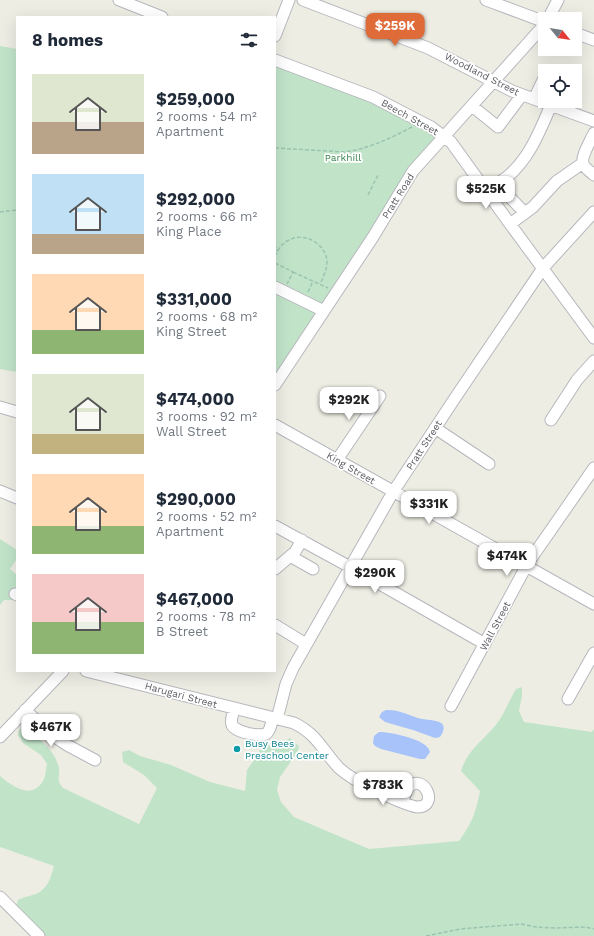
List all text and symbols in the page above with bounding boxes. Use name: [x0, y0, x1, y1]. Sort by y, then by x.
north arrow: [538, 12, 582, 56]
map controls: [538, 12, 582, 108]
pin: $259K: [367, 13, 423, 47]
text: $259K: [375, 18, 415, 33]
icon: filters: [238, 29, 260, 51]
text: 8 homes: [32, 30, 103, 50]
street label: Woodland Street: [443, 50, 522, 98]
button: locate: [538, 64, 582, 108]
text: $259,000: [156, 89, 235, 109]
icon: home: [64, 90, 112, 138]
street label: Beech Street: [380, 97, 441, 138]
text: 2 rooms · 54 m²: [156, 109, 257, 124]
text: Apartment: [156, 124, 224, 139]
park label: Parkhill: [325, 152, 361, 163]
street label: Pratt Road: [380, 171, 416, 221]
pin: $525K: [458, 176, 514, 210]
text: $525K: [466, 181, 506, 196]
text: $292,000: [156, 189, 235, 209]
icon: home: [64, 190, 112, 238]
text: 2 rooms · 66 m²: [156, 209, 257, 224]
text: King Place: [156, 224, 221, 239]
text: $331,000: [156, 289, 232, 309]
icon: home: [64, 290, 112, 338]
text: 2 rooms · 68 m²: [156, 309, 257, 324]
text: King Street: [156, 324, 227, 339]
pin: $292K: [321, 387, 377, 421]
text: $474,000: [156, 389, 234, 409]
icon: home: [64, 390, 112, 438]
text: $292K: [329, 392, 369, 407]
text: 3 rooms · 92 m²: [156, 409, 257, 424]
street label: Pratt Street: [404, 418, 445, 472]
text: Wall Street: [156, 424, 226, 439]
street label: King Street: [325, 450, 378, 487]
text: $290,000: [156, 489, 236, 509]
icon: home: [64, 490, 112, 538]
pin: $331K: [401, 491, 457, 525]
text: $331K: [410, 496, 448, 511]
text: 2 rooms · 52 m²: [156, 509, 256, 524]
text: Apartment: [156, 524, 224, 539]
pin: $474K: [479, 543, 535, 577]
text: $474K: [487, 548, 527, 563]
pin: $290K: [347, 560, 403, 594]
text: $290K: [354, 565, 396, 580]
text: $467,000: [156, 589, 234, 609]
icon: home: [64, 590, 112, 638]
street label: Wall Street: [477, 599, 513, 652]
text: 2 rooms · 78 m²: [156, 609, 256, 624]
text: B Street: [156, 624, 208, 639]
street label: Harugari Street: [144, 680, 219, 710]
pin: $467K: [23, 714, 79, 748]
text: $467K: [30, 719, 72, 734]
place label: Busy Bees Preschool Center: [245, 738, 329, 761]
marker: Busy Bees Preschool Center: [232, 744, 242, 754]
pin: $783K: [355, 772, 411, 806]
text: $783K: [363, 777, 403, 792]

